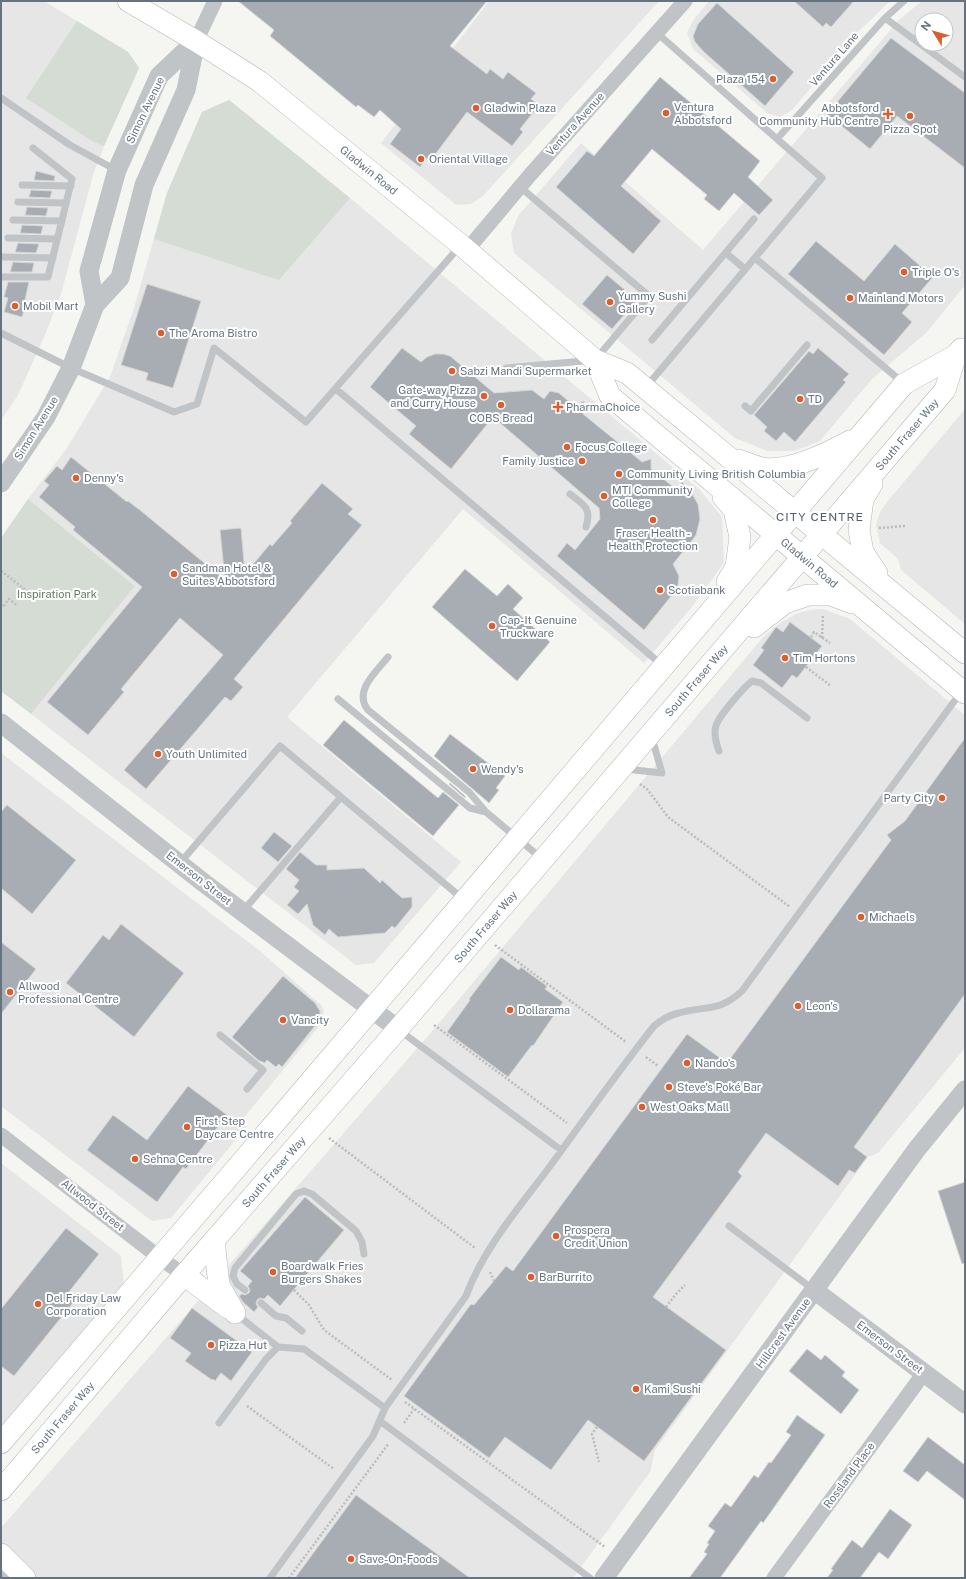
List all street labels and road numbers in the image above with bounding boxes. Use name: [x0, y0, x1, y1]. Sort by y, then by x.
street label: Ventura Lane: [807, 30, 861, 88]
street label: Simon Avenue: [124, 75, 166, 145]
street label: Ventura Avenue: [544, 90, 606, 158]
street label: Gladwin Road: [338, 143, 400, 197]
street label: Simon Avenue: [12, 394, 60, 462]
street label: South Fraser Way: [873, 396, 941, 473]
street label: Gladwin Road: [779, 536, 840, 590]
street label: South Fraser Way: [662, 642, 730, 719]
street label: Emerson Street: [164, 849, 234, 907]
street label: South Fraser Way: [452, 888, 520, 965]
street label: South Fraser Way: [240, 1134, 308, 1210]
street label: Allwood Street: [59, 1177, 127, 1233]
street label: Hillcrest Avenue: [753, 1296, 813, 1370]
street label: Emerson Street: [855, 1318, 925, 1376]
street label: South Fraser Way: [29, 1379, 96, 1456]
street label: Rossland Place: [821, 1440, 877, 1510]

